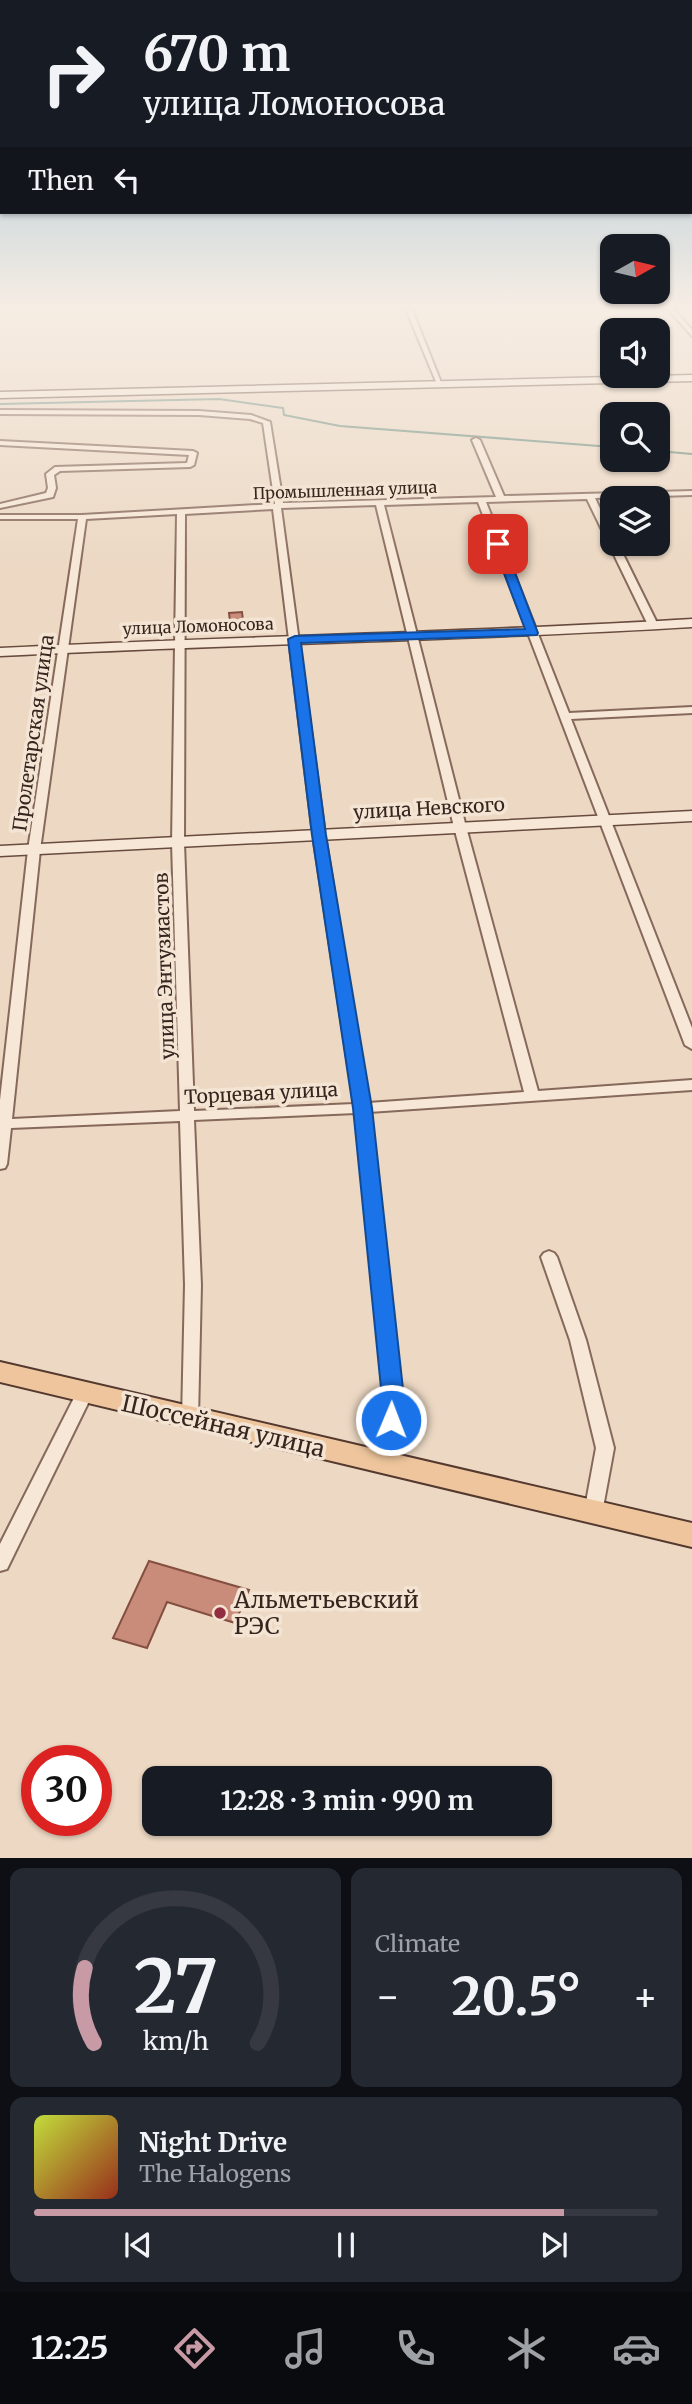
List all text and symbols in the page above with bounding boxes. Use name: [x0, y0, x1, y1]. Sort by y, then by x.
text: 670 m: [143, 23, 290, 84]
icon: right: [28, 28, 119, 119]
text: улица Ломоносова: [143, 84, 445, 124]
icon: left: [108, 161, 146, 199]
text: Then: [28, 164, 94, 197]
north arrow: [600, 234, 670, 304]
map controls: [600, 234, 670, 556]
button: sound: [600, 318, 670, 388]
button: search: [600, 402, 670, 472]
street label: Промышленная улица: [252, 477, 438, 503]
button: layers: [600, 486, 670, 556]
pin: [468, 514, 528, 574]
icon: arrive: [479, 525, 517, 563]
street label: улица Ломоносова: [122, 613, 274, 639]
street label: Пролетарская улица: [7, 633, 59, 833]
street label: улица Невского: [353, 792, 505, 824]
street label: улица Энтузиастов: [149, 872, 179, 1060]
street label: Торцевая улица: [184, 1077, 338, 1109]
position arrow: [354, 1383, 428, 1457]
street label: Шоссейная улица: [119, 1388, 328, 1463]
place label: Альметьевский РЭС: [233, 1585, 419, 1640]
marker: Альметьевский РЭС: [212, 1605, 228, 1621]
speed limit sign: 30: [21, 1745, 112, 1836]
text: 12:28 · 3 min · 990 m: [220, 1784, 474, 1817]
text: Climate: [375, 1929, 460, 1958]
text: 27: [133, 1942, 218, 2034]
text: 20.5°: [452, 1964, 581, 2029]
text: −: [375, 1973, 400, 2020]
text: +: [633, 1973, 658, 2020]
text: km/h: [142, 2025, 209, 2057]
text: Night Drive: [139, 2126, 287, 2159]
text: The Halogens: [139, 2159, 291, 2188]
icon: previous: [119, 2226, 157, 2264]
icon: pause: [327, 2226, 365, 2264]
icon: next: [535, 2226, 573, 2264]
icon: directions: [170, 2324, 219, 2373]
icon: music: [281, 2324, 330, 2373]
icon: phone: [391, 2324, 440, 2373]
icon: climate: [502, 2324, 551, 2373]
icon: car: [612, 2324, 661, 2373]
text: 12:25: [31, 2328, 109, 2368]

